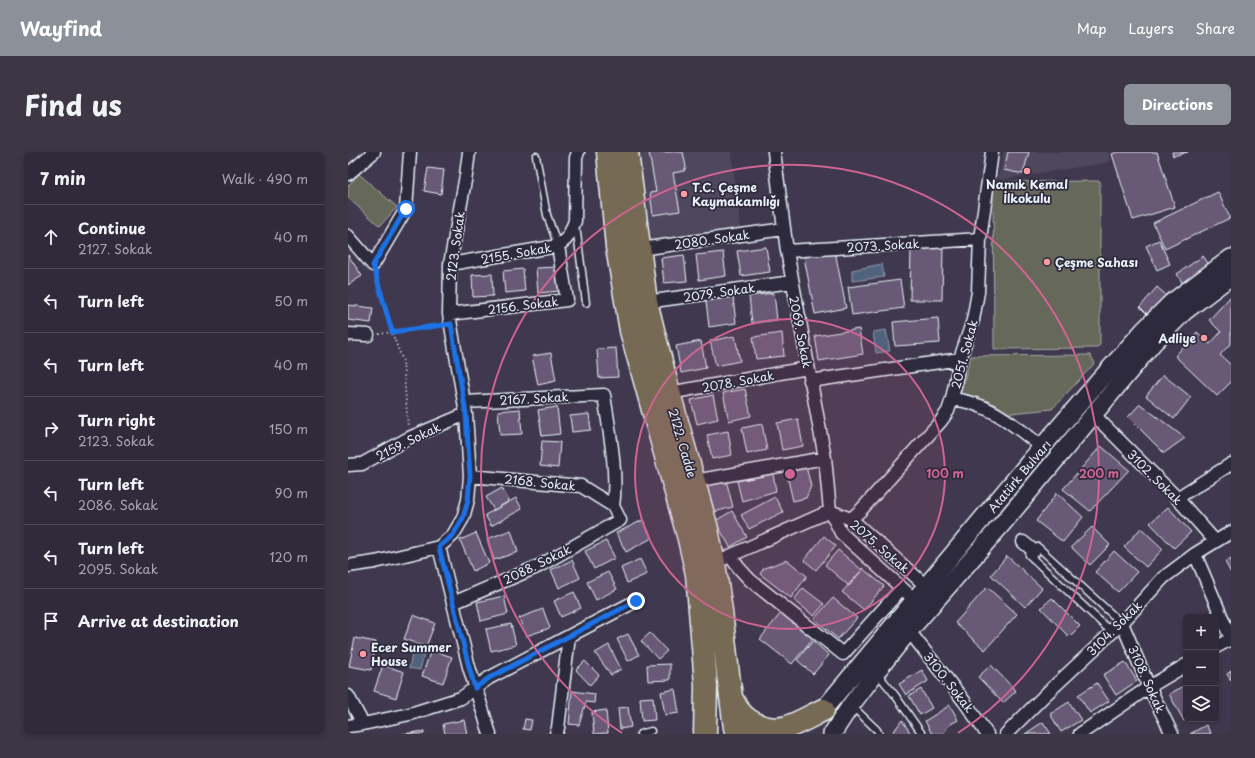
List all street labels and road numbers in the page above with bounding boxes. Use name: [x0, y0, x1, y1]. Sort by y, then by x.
street label: 2123. Sokak: [441, 210, 469, 282]
street label: 2080. Sokak: [673, 225, 751, 253]
street label: 2073. Sokak: [846, 234, 920, 256]
street label: 2155. Sokak: [479, 238, 553, 268]
street label: 2079. Sokak: [682, 278, 756, 306]
street label: 2156. Sokak: [487, 292, 559, 318]
street label: 2069. Sokak: [785, 294, 817, 370]
street label: 2051. Sokak: [946, 317, 982, 391]
street label: 2078. Sokak: [700, 366, 776, 396]
street label: 2167. Sokak: [499, 387, 569, 409]
street label: 2122. Cadde: [665, 406, 701, 480]
street label: 2159. Sokak: [373, 417, 444, 464]
street label: Atatürk Bulvarı: [983, 436, 1055, 516]
street label: 3102. Sokak: [1123, 445, 1187, 509]
street label: 2168. Sokak: [503, 469, 577, 495]
street label: 2075. Sokak: [846, 515, 914, 577]
street label: 2088. Sokak: [500, 540, 574, 588]
street label: 3104. Sokak: [1082, 596, 1146, 660]
street label: 3108. Sokak: [1124, 642, 1170, 716]
street label: 3100. Sokak: [920, 648, 979, 716]

